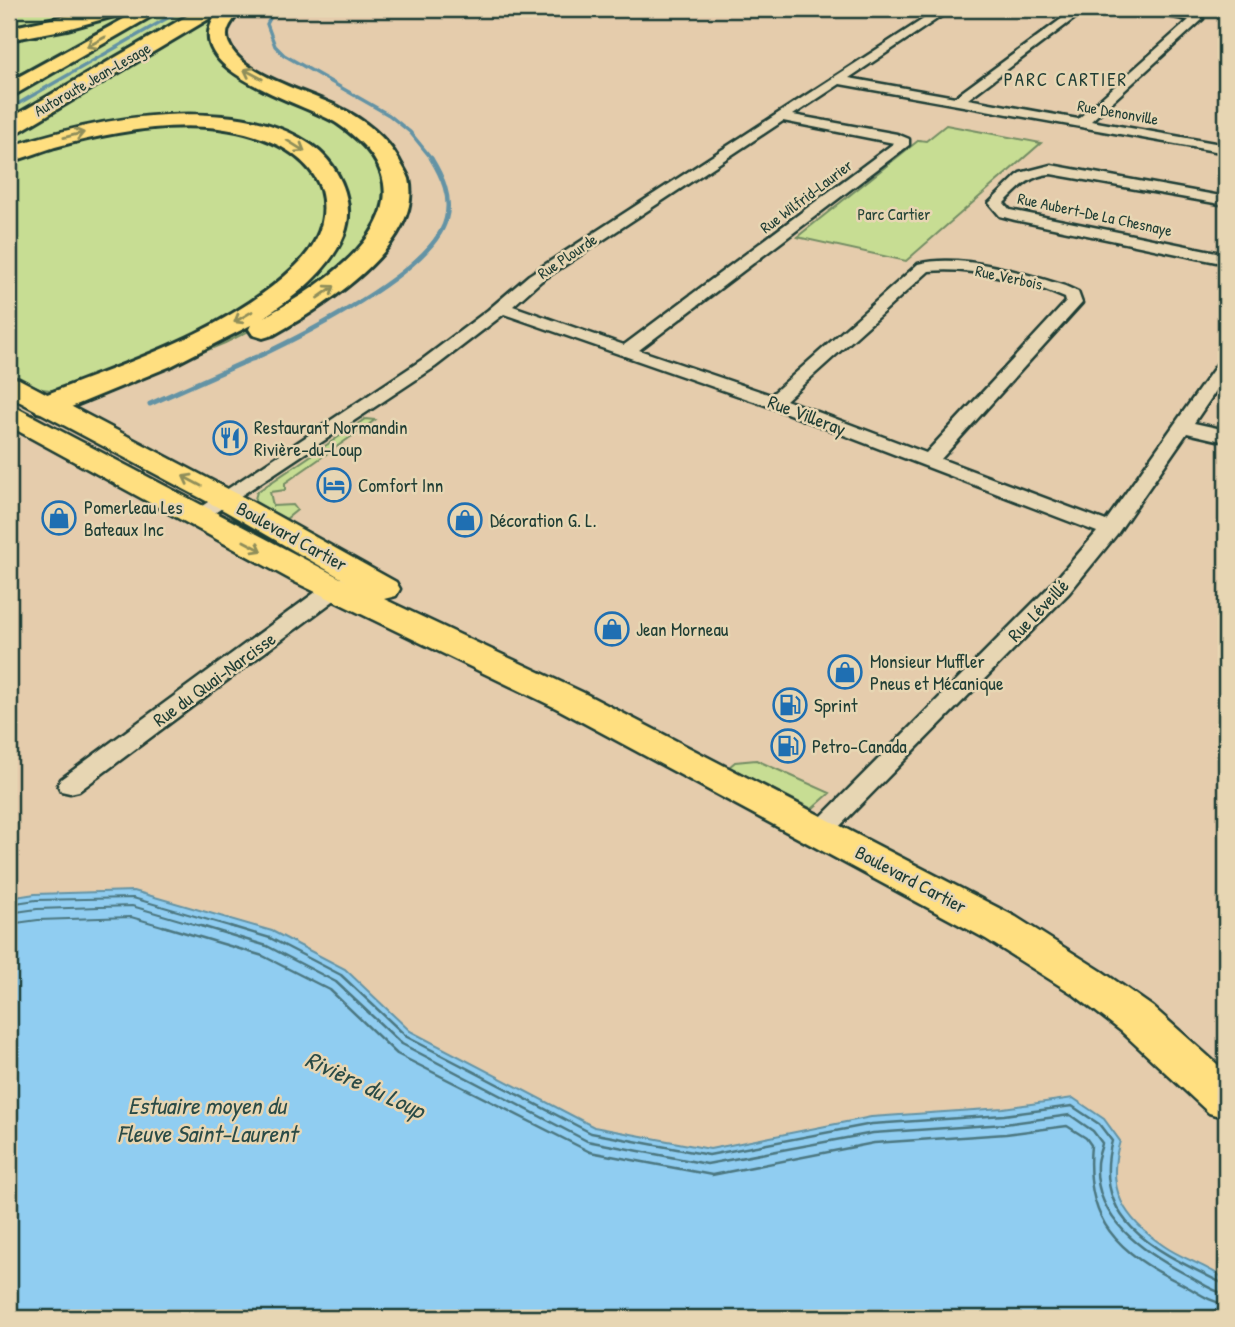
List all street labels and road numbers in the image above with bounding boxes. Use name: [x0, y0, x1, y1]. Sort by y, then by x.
street label: Autoroute Jean-Lesage: [30, 36, 155, 121]
street label: Rue Denonville: [1076, 94, 1161, 130]
street label: Rue Wilfrid-Laurier: [755, 154, 857, 238]
street label: Rue Aubert-De La Chesnaye: [1016, 187, 1175, 241]
street label: Rue Plourde: [533, 228, 602, 284]
street label: Rue Verbois: [973, 259, 1045, 295]
street label: Rue Villeray: [764, 388, 850, 442]
street label: Boulevard Cartier: [232, 495, 352, 577]
street label: Rue Léveillé: [1002, 573, 1075, 647]
street label: Rue du Quai-Narcisse: [147, 625, 281, 732]
street label: Boulevard Cartier: [851, 839, 972, 920]

